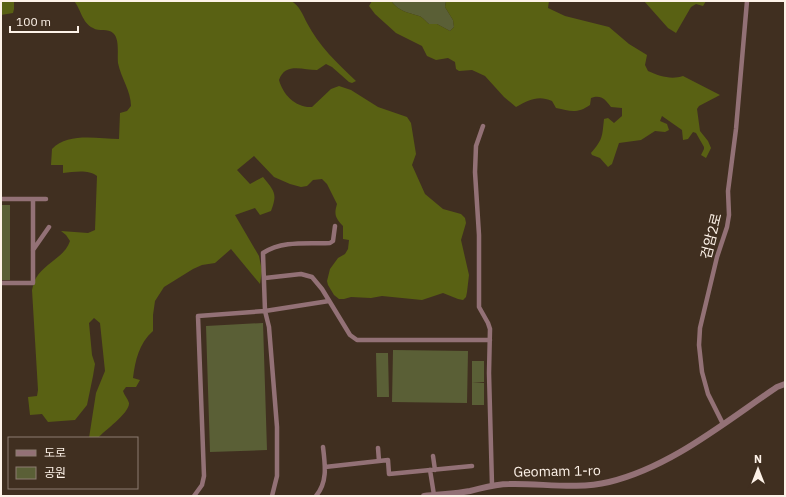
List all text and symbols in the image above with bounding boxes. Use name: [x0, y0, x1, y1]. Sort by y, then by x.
scale bar: [10, 8, 78, 34]
text: 100 m: [16, 14, 51, 29]
street label: 검암2로: [697, 211, 725, 261]
legend: [8, 437, 138, 489]
text: 도로: [44, 445, 66, 460]
north arrow: [738, 449, 778, 489]
text: N: [754, 452, 762, 466]
street label: Geomam 1-ro: [513, 461, 601, 481]
text: 공원: [44, 465, 66, 480]

